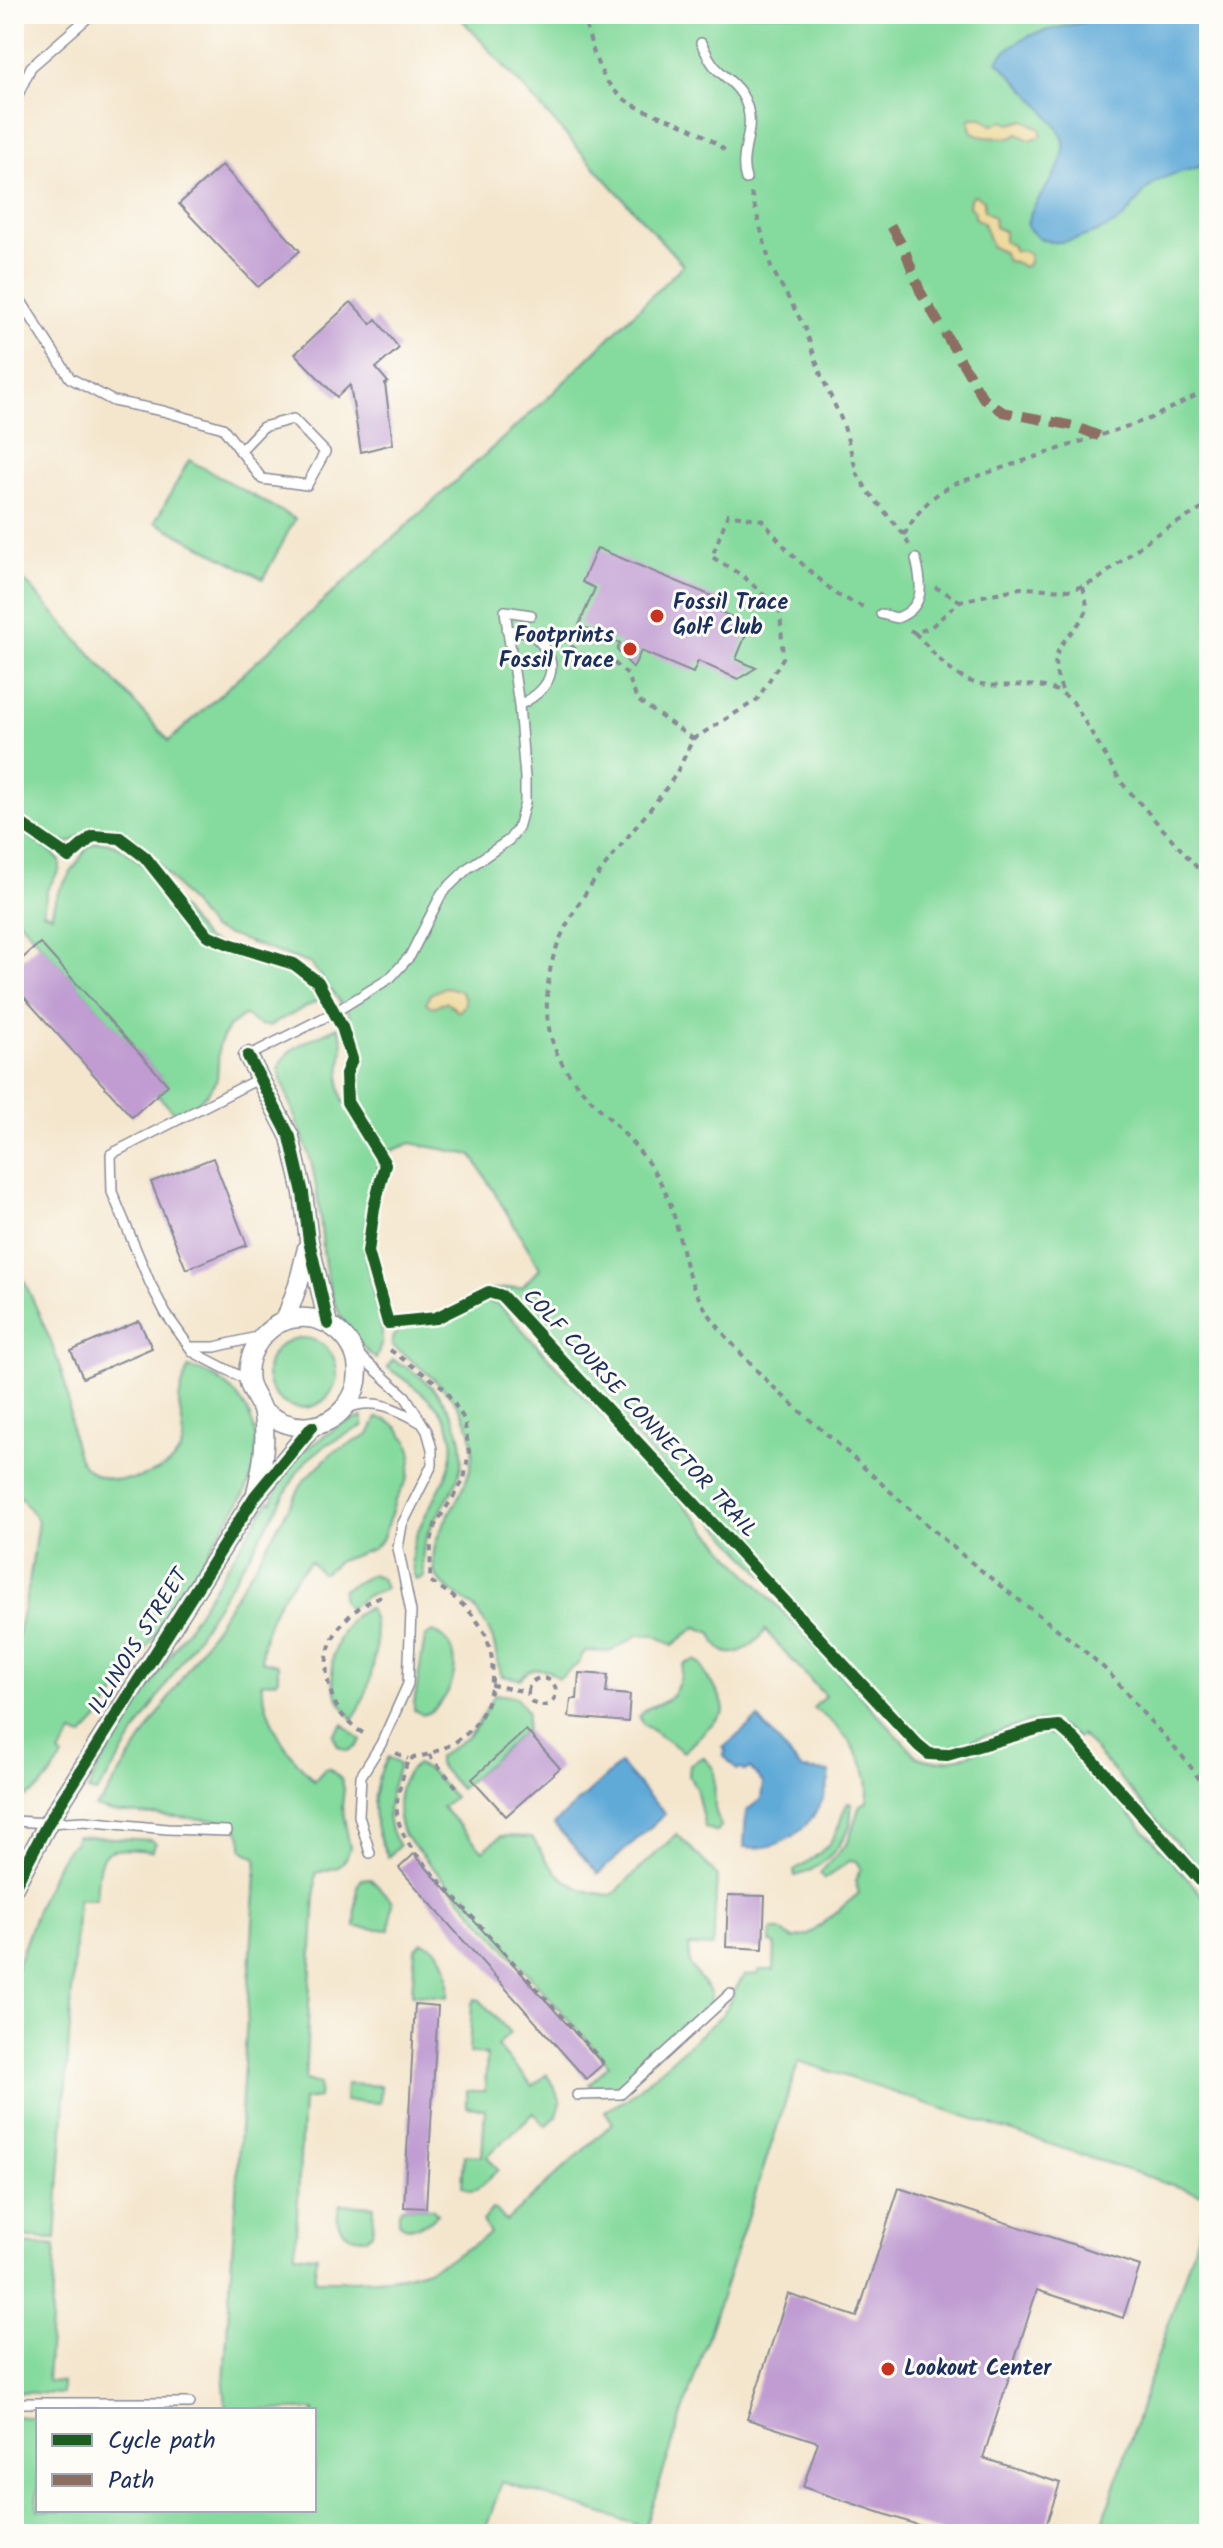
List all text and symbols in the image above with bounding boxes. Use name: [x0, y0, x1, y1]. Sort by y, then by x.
place label: Fossil Trace Golf Club: [673, 586, 788, 646]
marker: Fossil Trace Golf Club: [648, 607, 666, 625]
place label: Footprints Fossil Trace: [499, 619, 615, 679]
marker: Footprints Fossil Trace: [621, 640, 639, 658]
street label: COLF COURSE CONNECTOR TRAIL: [513, 1281, 765, 1547]
street label: ILLINOIS STREET: [80, 1560, 199, 1722]
place label: Lookout Center: [904, 2352, 1052, 2387]
marker: Lookout Center: [879, 2360, 897, 2378]
legend: [36, 2408, 316, 2512]
text: Cycle path: [108, 2422, 216, 2461]
text: Path: [108, 2462, 154, 2501]

